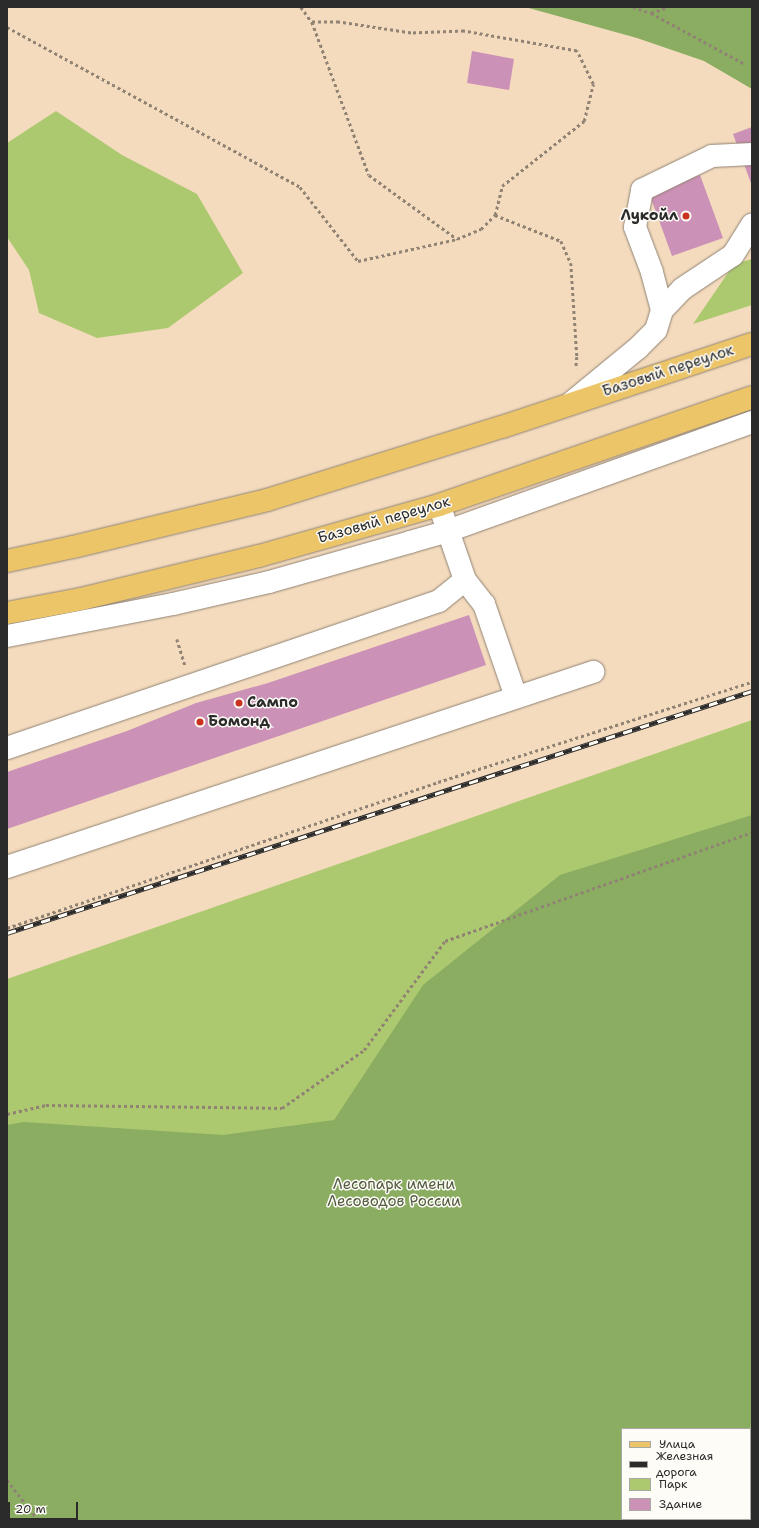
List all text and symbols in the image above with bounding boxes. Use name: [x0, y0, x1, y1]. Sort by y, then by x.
place label: Лукойл: [620, 207, 678, 225]
marker: Лукойл: [681, 211, 691, 221]
street label: Базовый переулок: [600, 341, 736, 401]
street label: Базовый переулок: [316, 492, 452, 548]
place label: Сампо: [247, 694, 298, 712]
marker: Сампо: [234, 698, 244, 708]
place label: Бомонд: [208, 713, 270, 731]
marker: Бомонд: [195, 717, 205, 727]
park label: Лесопарк имени Лесоводов России: [327, 1175, 461, 1210]
legend: [621, 1428, 751, 1520]
text: Улица: [659, 1436, 695, 1452]
text: Железная дорога: [656, 1448, 713, 1480]
text: Парк: [659, 1476, 687, 1492]
scale bar: [10, 1494, 80, 1520]
text: Здание: [659, 1496, 702, 1512]
text: 20 m: [15, 1501, 46, 1517]

